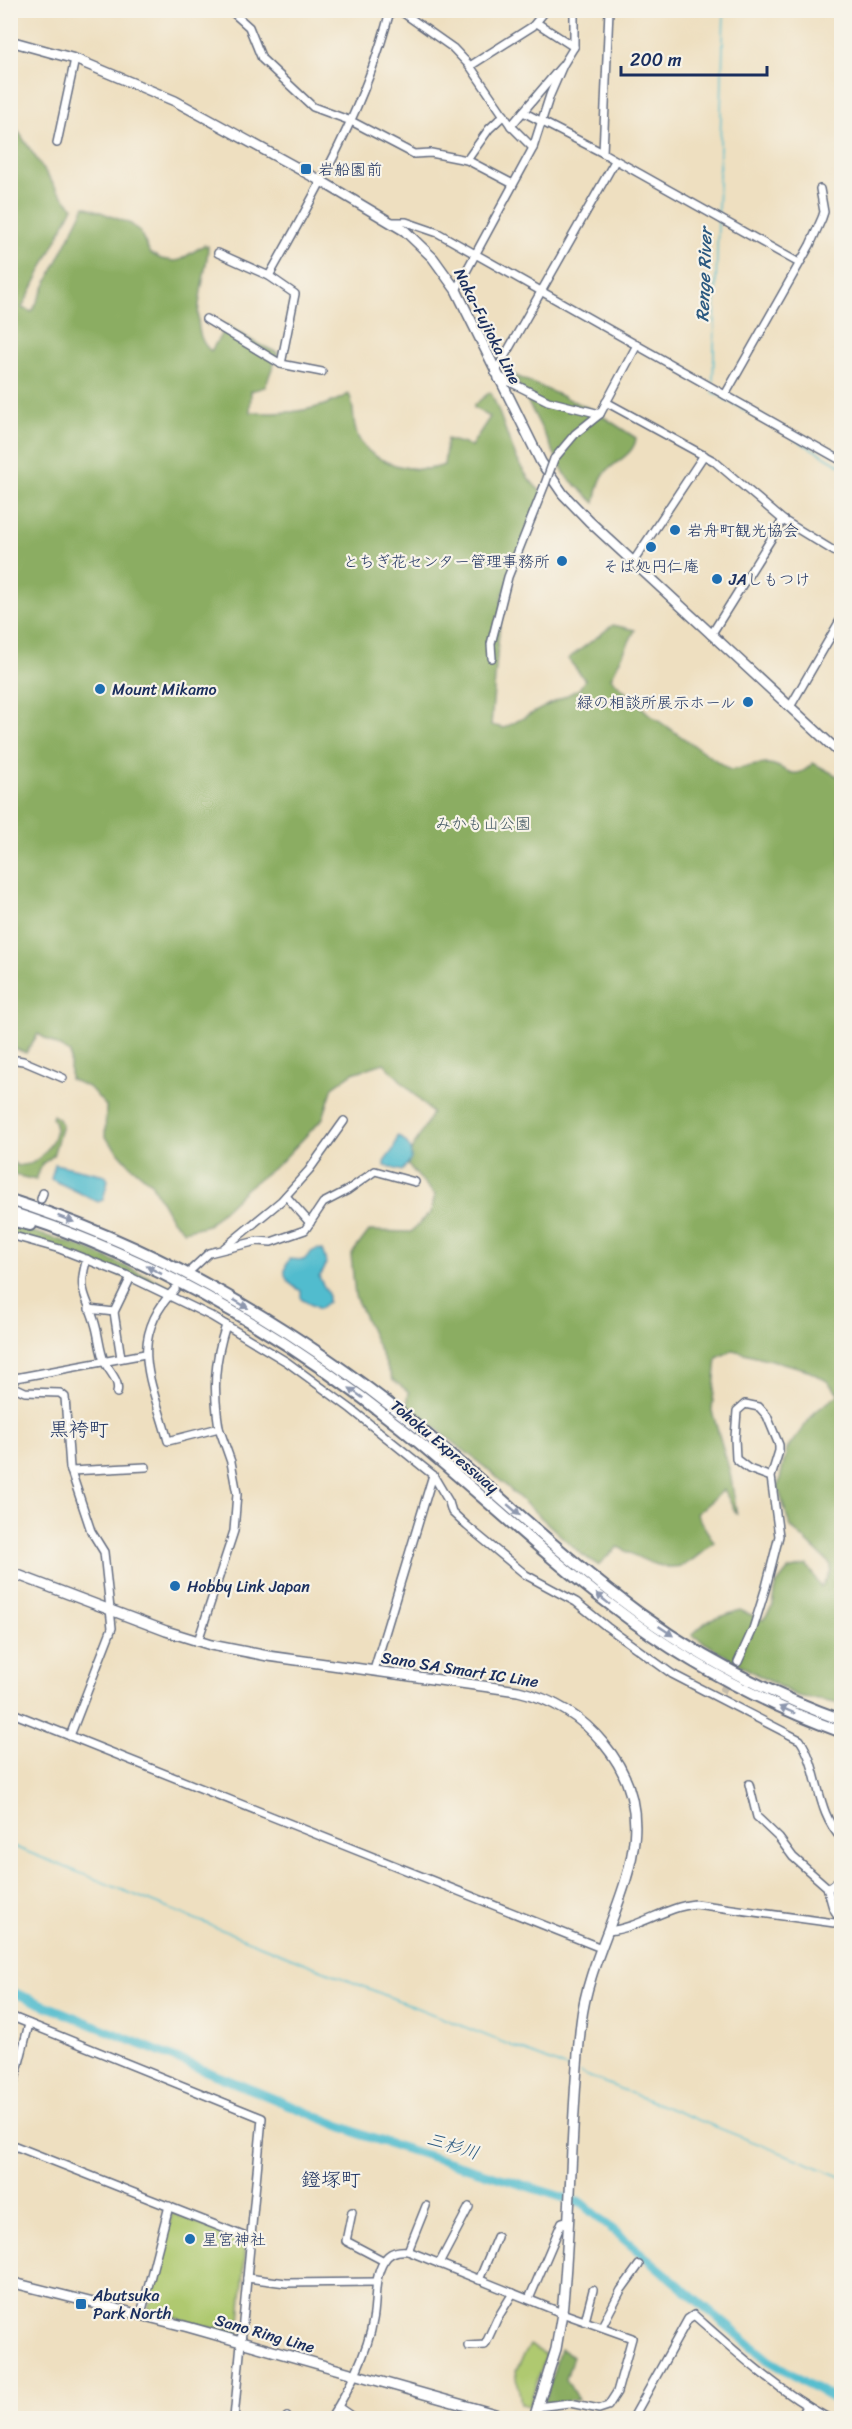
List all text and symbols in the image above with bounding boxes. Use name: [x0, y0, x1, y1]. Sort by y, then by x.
scale bar: [621, 39, 766, 77]
text: 200 m: [630, 44, 682, 76]
place label: 岩船園前: [318, 155, 382, 184]
marker: 岩船園前: [299, 162, 313, 176]
water label: Renge River: [686, 224, 722, 322]
street label: Naka-Fujioka Line: [446, 263, 529, 390]
place label: 岩舟町観光協会: [687, 516, 799, 545]
marker: 岩舟町観光協会: [668, 523, 682, 537]
marker: そば処円仁庵: [644, 540, 658, 554]
place label: とちぎ花センター管理事務所: [343, 547, 550, 576]
place label: そば処円仁庵: [603, 552, 699, 581]
marker: とちぎ花センター管理事務所: [555, 554, 569, 568]
place label: JAしもつけ: [728, 565, 811, 594]
marker: JAしもつけ: [710, 572, 724, 586]
place label: Mount Mikamo: [112, 675, 217, 704]
marker: Mount Mikamo: [93, 682, 107, 696]
place label: 緑の相談所展示ホール: [577, 688, 736, 717]
marker: 緑の相談所展示ホール: [741, 695, 755, 709]
park label: みかも山公園: [435, 809, 531, 838]
one-way arrow: [57, 1215, 75, 1225]
one-way arrow: [146, 1266, 163, 1275]
one-way arrow: [233, 1299, 249, 1310]
one-way arrow: [349, 1388, 364, 1400]
street label: Tohoku Expressway: [384, 1392, 506, 1501]
district label: 黒袴町: [49, 1412, 109, 1447]
one-way arrow: [506, 1503, 521, 1516]
place label: Hobby Link Japan: [187, 1572, 310, 1601]
marker: Hobby Link Japan: [168, 1579, 182, 1593]
one-way arrow: [595, 1592, 611, 1605]
one-way arrow: [658, 1625, 674, 1636]
street label: Sano SA Smart IC Line: [379, 1643, 541, 1696]
one-way arrow: [778, 1705, 796, 1715]
water label: 三杉川: [423, 2123, 483, 2169]
district label: 鐙塚町: [301, 2162, 361, 2197]
place label: 星宮神社: [202, 2225, 266, 2254]
marker: 星宮神社: [183, 2232, 197, 2246]
place label: Abutsuka Park North: [92, 2281, 171, 2328]
marker: Abutsuka Park North: [74, 2297, 88, 2311]
street label: Sano Ring Line: [212, 2305, 318, 2362]

